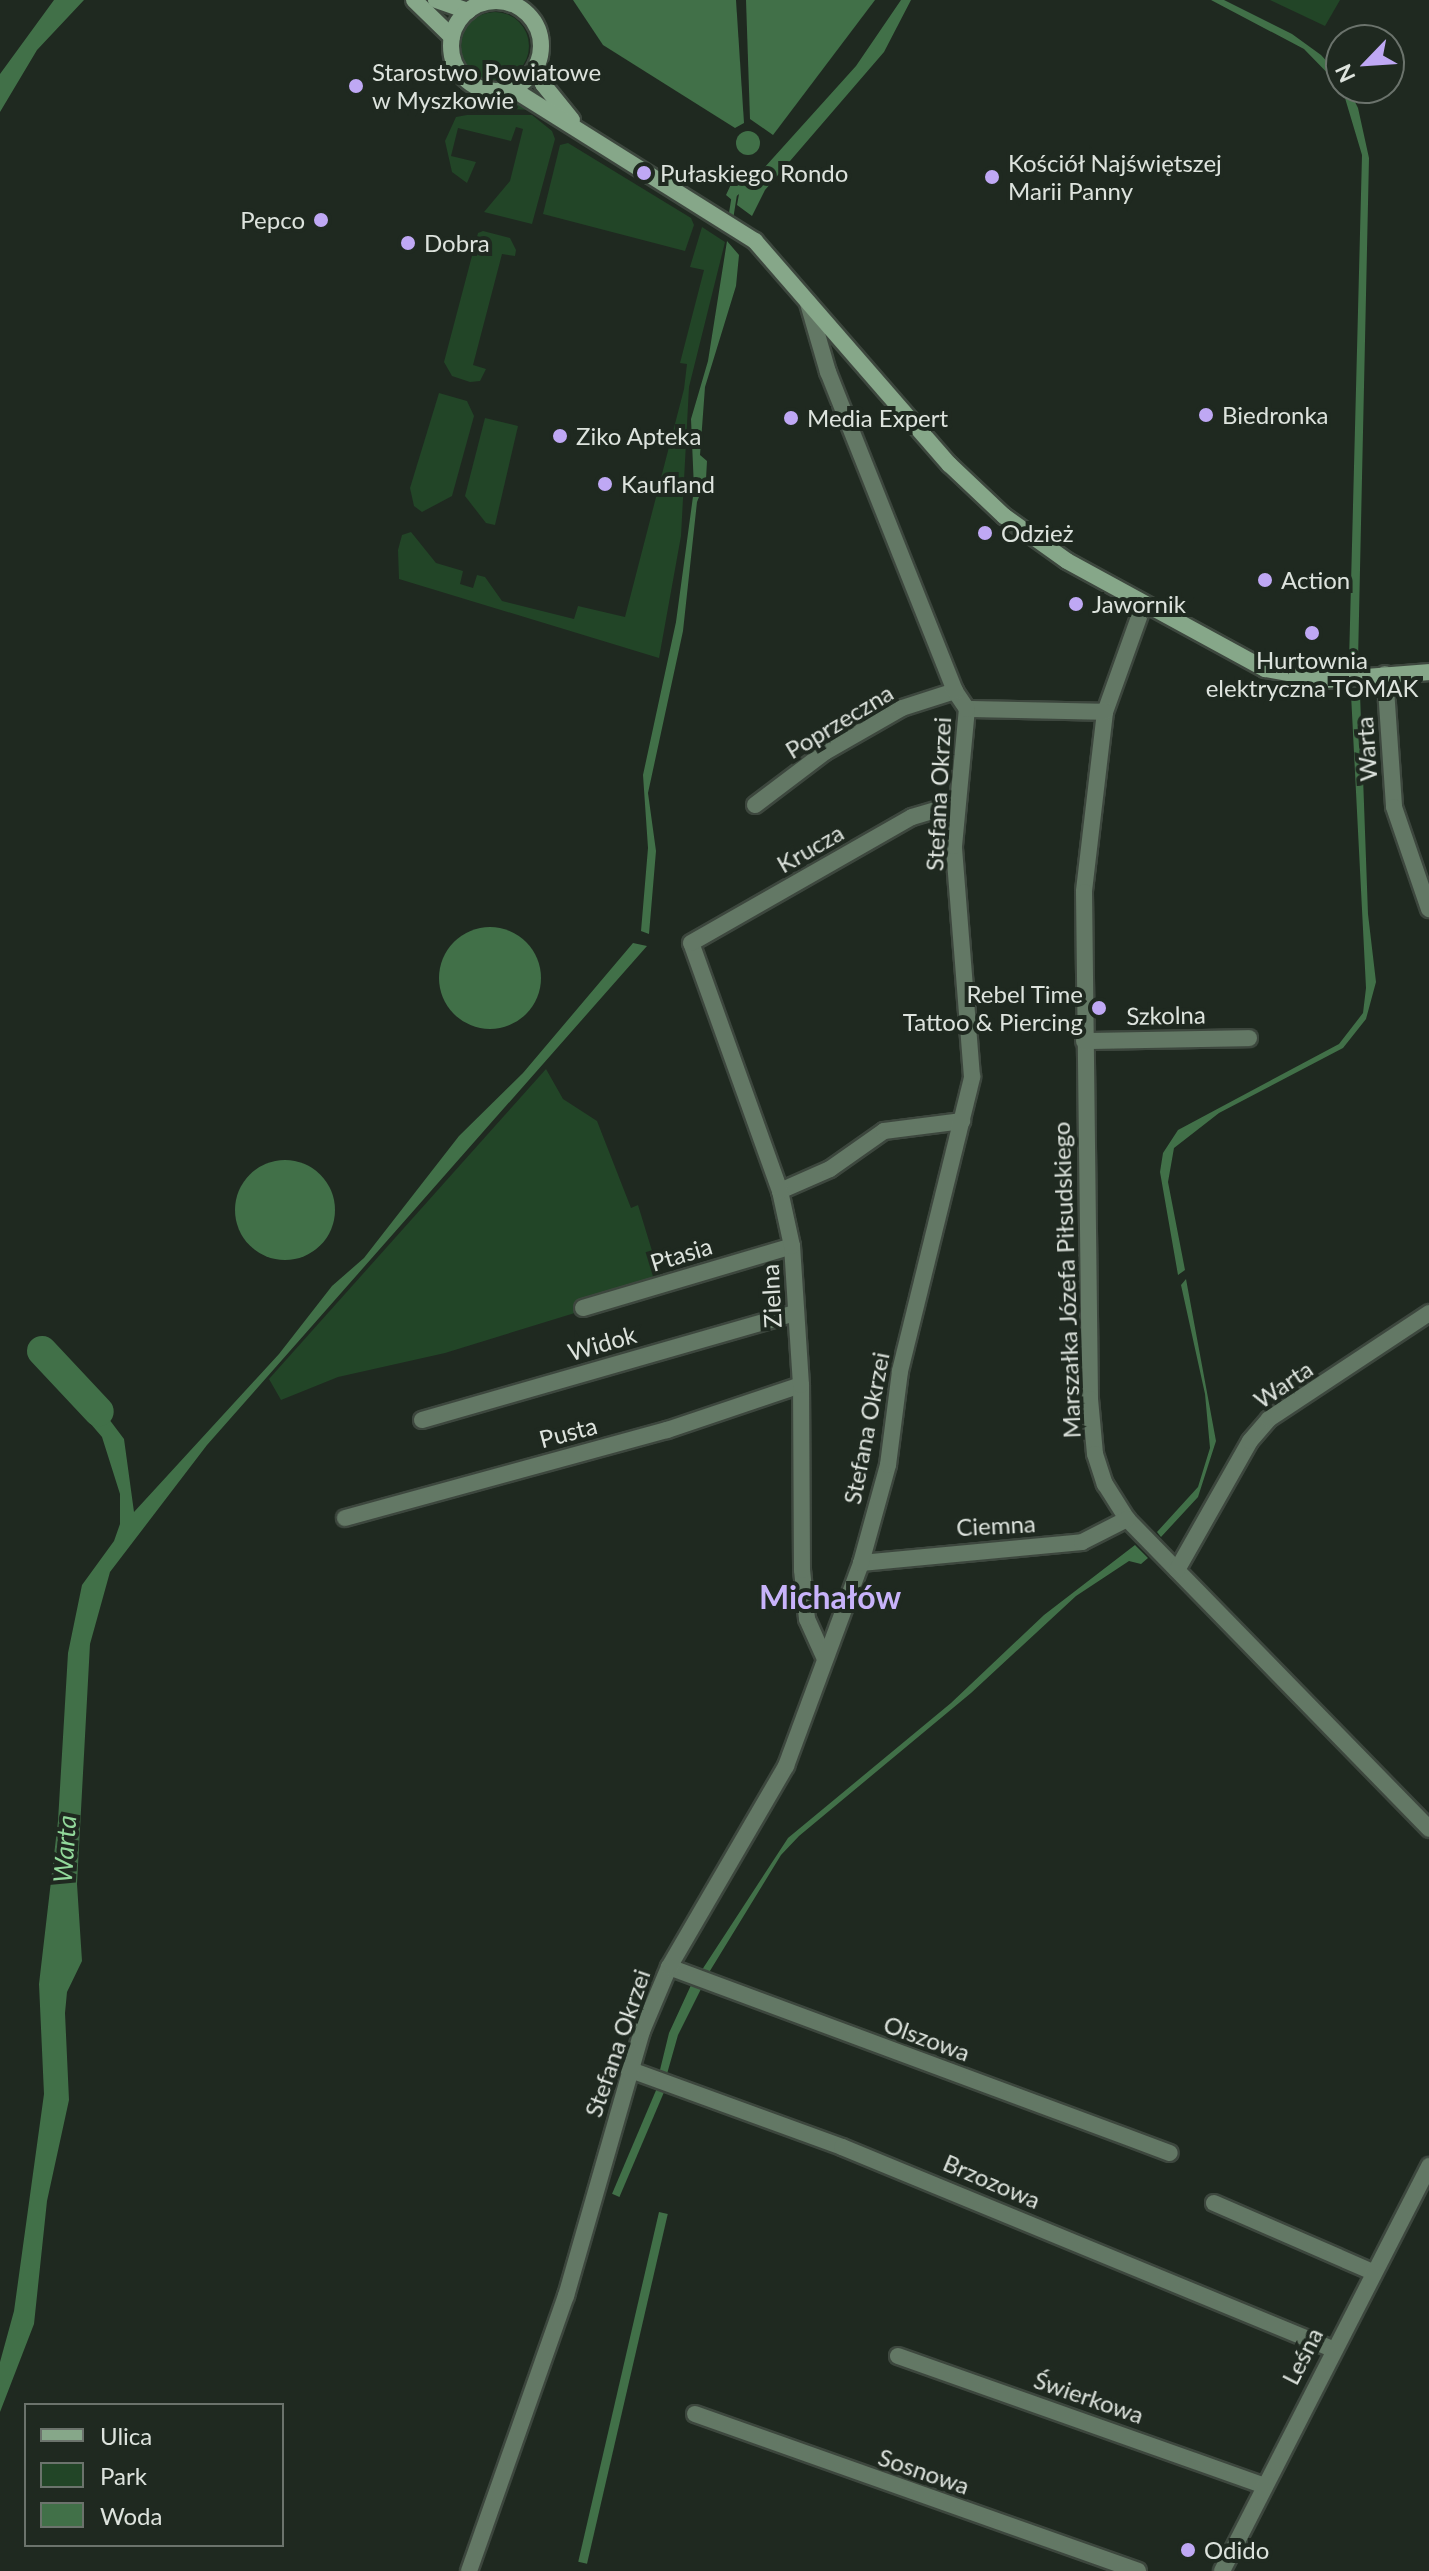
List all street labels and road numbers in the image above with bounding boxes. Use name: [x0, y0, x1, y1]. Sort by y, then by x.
street label: Poprzeczna: [780, 678, 898, 764]
street label: Stefana Okrzei: [920, 716, 956, 872]
street label: Warta: [1349, 716, 1383, 782]
street label: Krucza: [772, 817, 848, 879]
street label: Szkolna: [1126, 1000, 1206, 1030]
street label: Marszałka Józefa Piłsudskiego: [1046, 1121, 1086, 1439]
street label: Ptasia: [647, 1231, 715, 1277]
street label: Zielna: [755, 1263, 787, 1329]
street label: Widok: [564, 1320, 640, 1366]
street label: Stefana Okrzei: [837, 1350, 895, 1506]
street label: Warta: [1248, 1354, 1318, 1414]
street label: Pusta: [536, 1411, 600, 1453]
street label: Ciemna: [956, 1509, 1036, 1541]
street label: Stefana Okrzei: [578, 1965, 656, 2121]
street label: Olszowa: [880, 2009, 974, 2067]
street label: Brzozowa: [939, 2148, 1045, 2214]
street label: Leśna: [1276, 2323, 1328, 2389]
street label: Świerkowa: [1030, 2365, 1148, 2429]
street label: Sosnowa: [875, 2442, 973, 2500]

